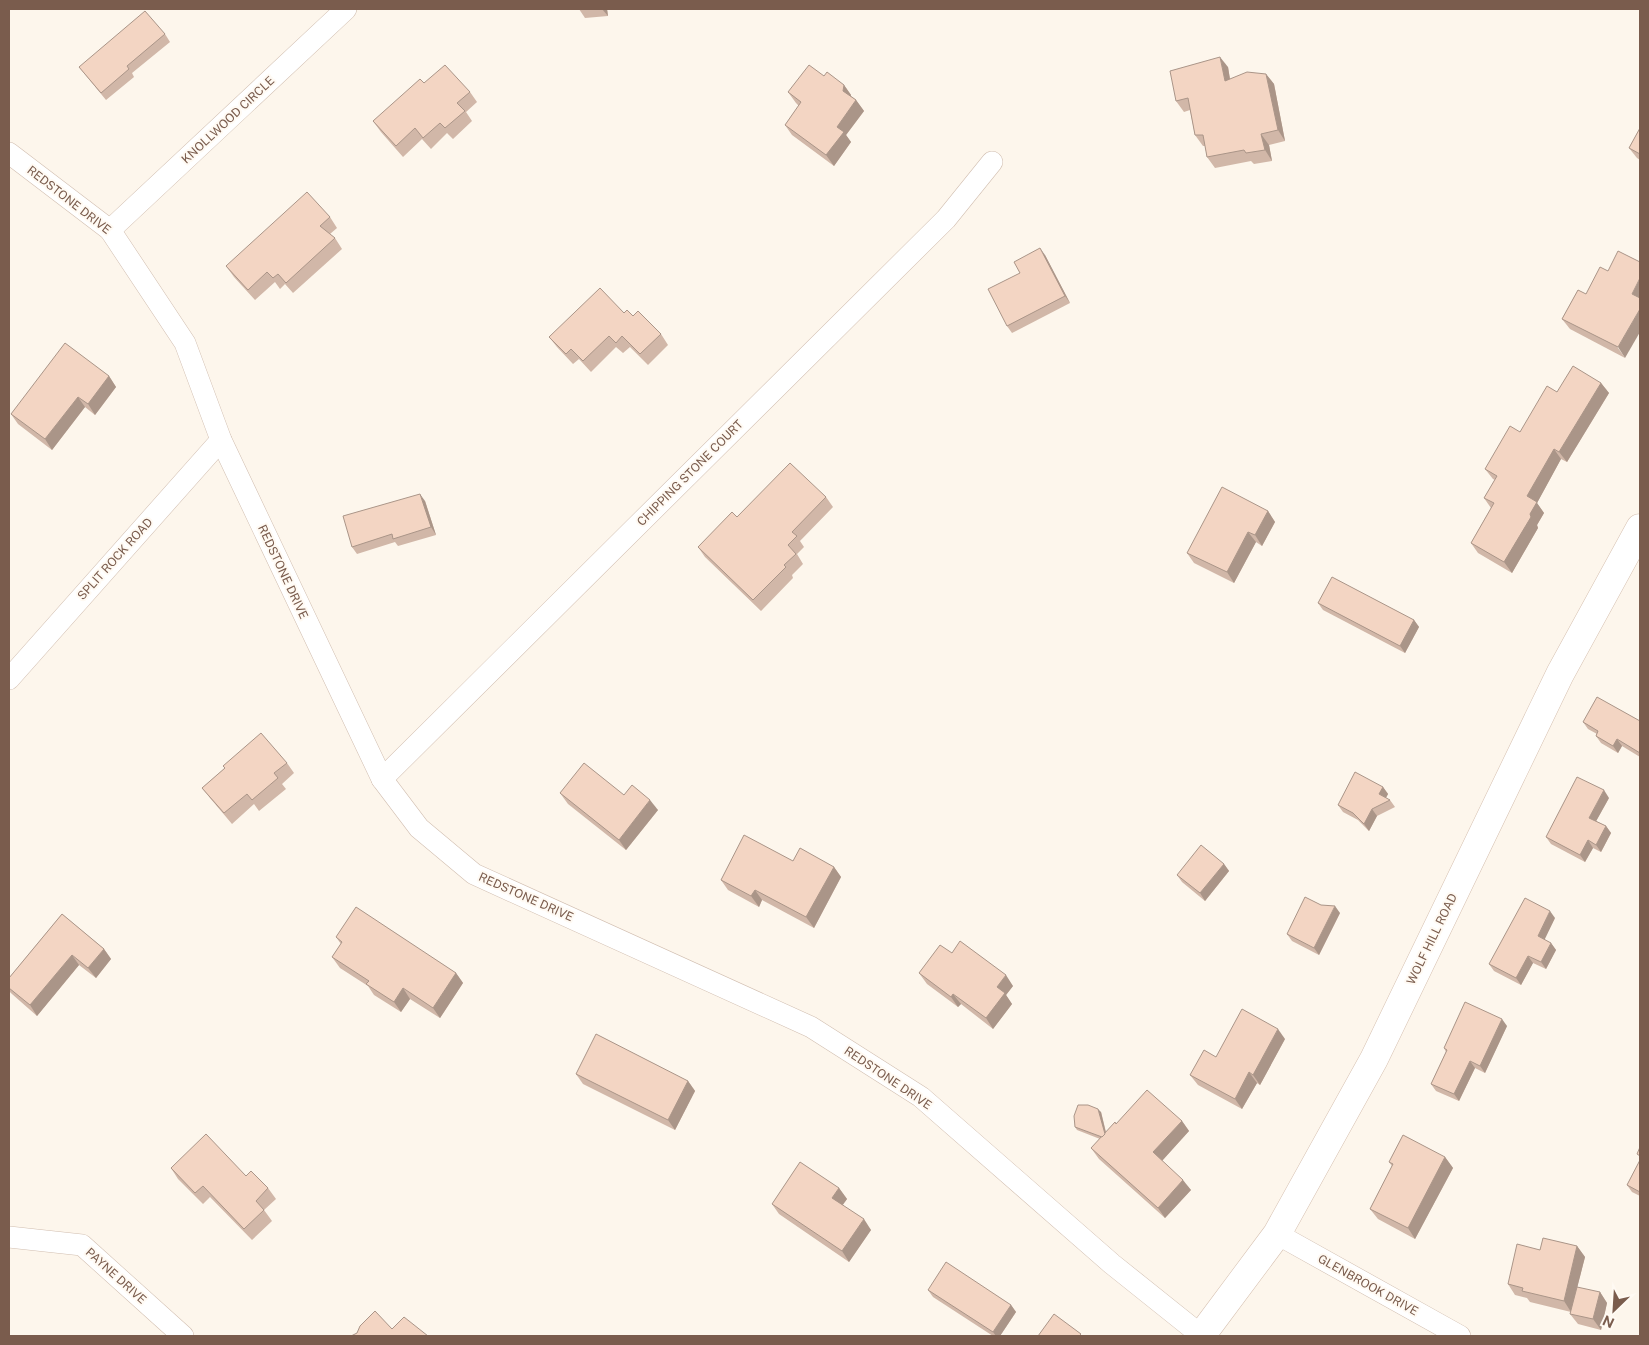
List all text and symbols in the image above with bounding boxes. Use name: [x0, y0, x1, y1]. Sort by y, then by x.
street label: KNOLLWOOD CIRCLE: [179, 73, 277, 167]
street label: REDSTONE DRIVE: [24, 163, 114, 237]
street label: CHIPPING STONE COURT: [634, 417, 746, 529]
street label: SPLIT ROCK ROAD: [75, 515, 155, 603]
street label: REDSTONE DRIVE: [255, 523, 311, 621]
street label: REDSTONE DRIVE: [476, 870, 576, 924]
street label: WOLF HILL ROAD: [1404, 891, 1460, 987]
street label: REDSTONE DRIVE: [842, 1044, 934, 1112]
street label: PAYNE DRIVE: [83, 1245, 149, 1307]
street label: GLENBROOK DRIVE: [1315, 1252, 1421, 1318]
north arrow: [1589, 1285, 1639, 1335]
text: N: [1600, 1312, 1617, 1331]

